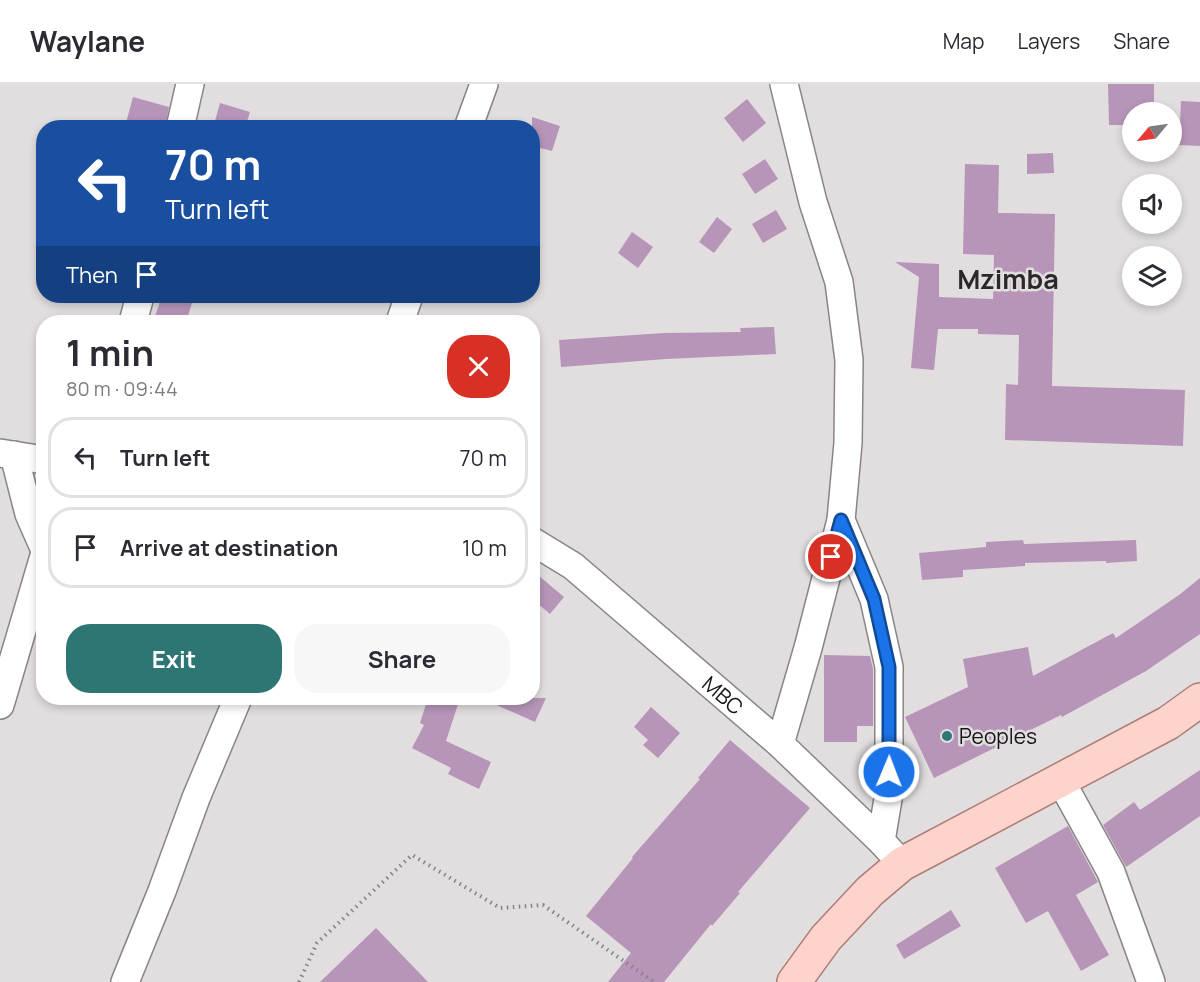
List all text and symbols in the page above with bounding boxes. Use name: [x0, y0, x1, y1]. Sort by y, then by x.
text: Waylane: [30, 22, 145, 60]
text: Map: [943, 27, 984, 55]
text: Layers: [1017, 27, 1080, 55]
text: Share: [1113, 27, 1170, 55]
north arrow: [1122, 102, 1182, 162]
map controls: [1122, 102, 1182, 306]
text: 70 m: [165, 135, 261, 193]
icon: left: [66, 144, 144, 222]
button: sound: [1122, 174, 1182, 234]
text: Turn left: [165, 190, 269, 227]
button: layers: [1122, 246, 1182, 306]
icon: arrive: [130, 258, 163, 291]
text: Then: [66, 260, 118, 290]
district label: Mzimba: [957, 260, 1059, 297]
text: 1 min: [66, 328, 154, 377]
button: close: [447, 335, 510, 398]
text: 80 m · 09:44: [66, 375, 178, 402]
icon: left: [69, 441, 102, 474]
text: Turn left: [120, 443, 210, 473]
text: 70 m: [459, 443, 507, 473]
icon: arrive: [69, 531, 102, 564]
pin: [805, 531, 856, 582]
text: Arrive at destination: [120, 533, 338, 563]
text: 10 m: [462, 533, 507, 563]
icon: arrive: [814, 540, 847, 573]
button: Exit: [66, 624, 282, 693]
button: Share: [294, 624, 510, 693]
street label: MBC: [697, 670, 750, 721]
place label: Peoples: [959, 722, 1037, 750]
marker: Peoples: [940, 729, 954, 743]
position arrow: [857, 740, 921, 804]

